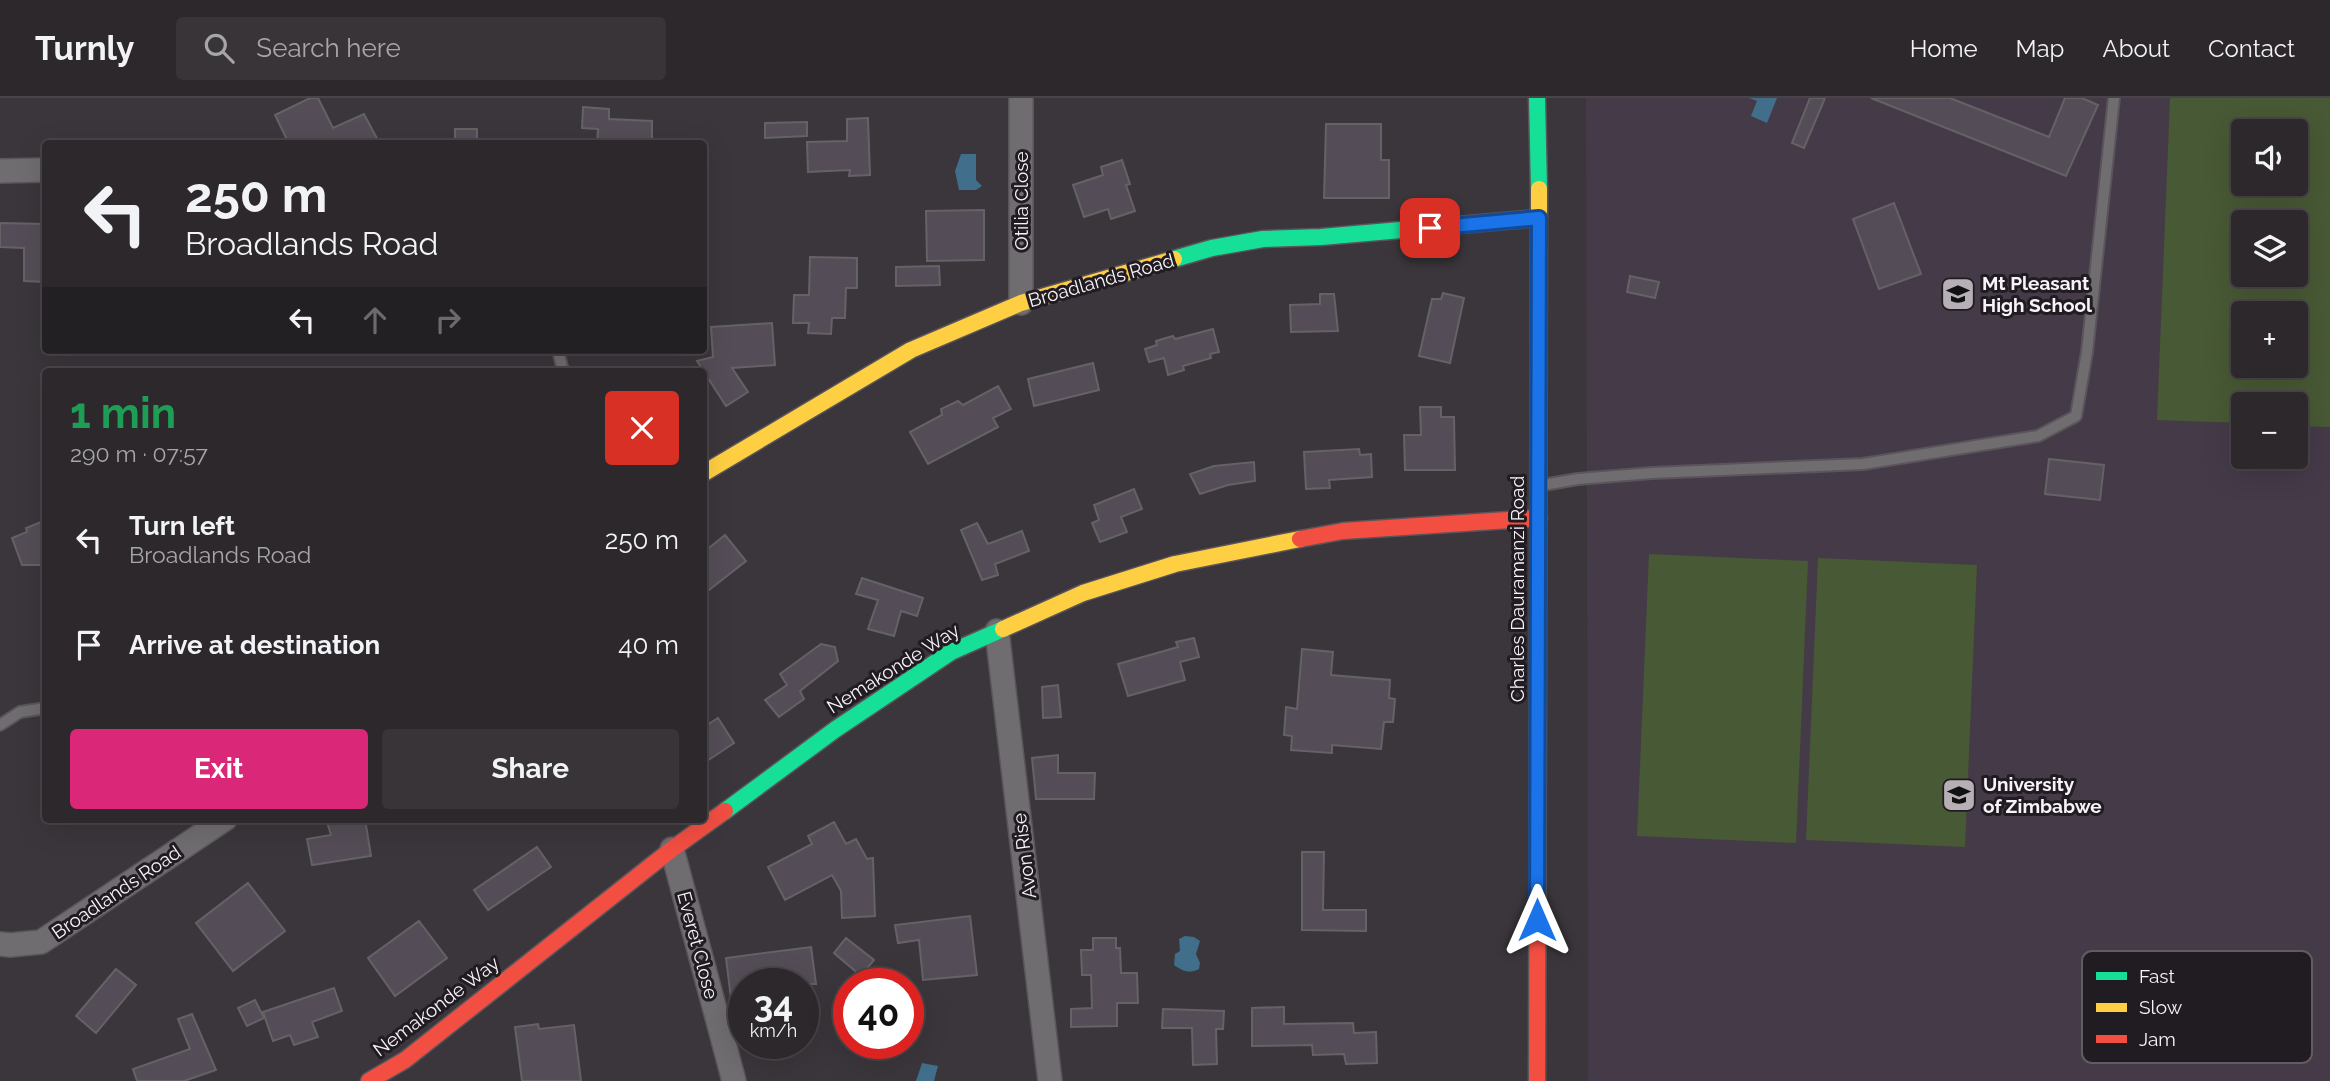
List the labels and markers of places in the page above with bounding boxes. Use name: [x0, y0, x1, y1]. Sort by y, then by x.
pin: [1400, 198, 1460, 258]
place label: Mt Pleasant High School: [1982, 272, 2093, 316]
school or university icon: Mt Pleasant High School: [1939, 275, 1977, 313]
place label: University of Zimbabwe: [1983, 773, 2102, 817]
school or university icon: University of Zimbabwe: [1940, 776, 1978, 814]

